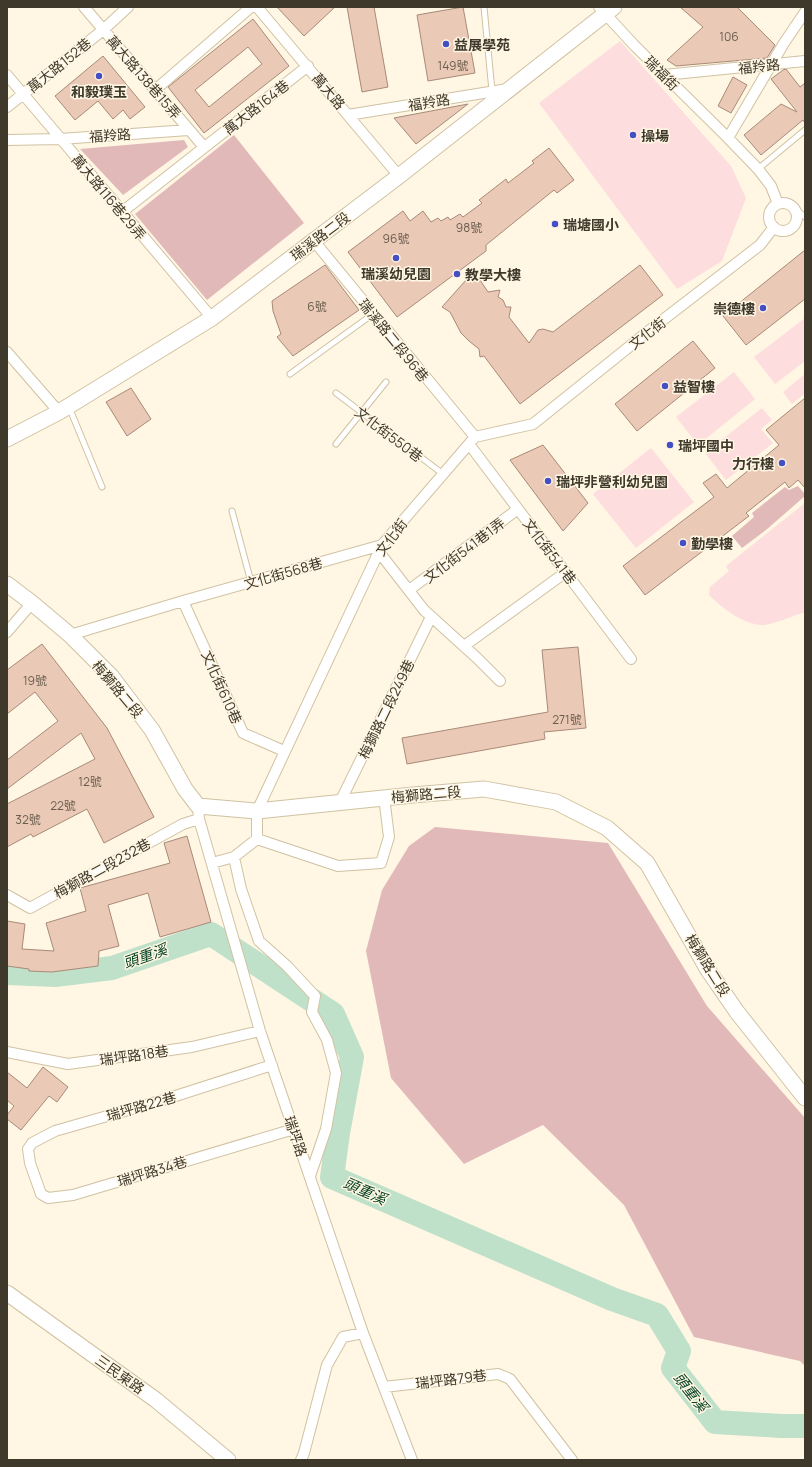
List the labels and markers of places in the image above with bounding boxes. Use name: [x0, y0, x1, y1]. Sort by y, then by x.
place label: 益展學苑: [454, 35, 510, 54]
marker: 益展學苑: [441, 39, 451, 49]
marker: 和毅璞玉: [94, 71, 104, 81]
place label: 和毅璞玉: [71, 82, 127, 101]
place label: 操場: [641, 126, 669, 145]
marker: 操場: [628, 130, 638, 140]
place label: 瑞塘國小: [563, 215, 619, 234]
marker: 瑞塘國小: [550, 219, 560, 229]
marker: 瑞溪幼兒園: [391, 253, 401, 263]
place label: 瑞溪幼兒園: [361, 264, 431, 283]
place label: 教學大樓: [465, 265, 521, 284]
marker: 教學大樓: [452, 269, 462, 279]
place label: 崇德樓: [713, 299, 755, 318]
marker: 崇德樓: [758, 303, 768, 313]
place label: 益智樓: [673, 377, 715, 396]
marker: 益智樓: [660, 381, 670, 391]
place label: 瑞坪國中: [678, 436, 734, 455]
marker: 瑞坪國中: [665, 440, 675, 450]
place label: 力行樓: [732, 454, 774, 473]
marker: 力行樓: [777, 458, 787, 468]
place label: 瑞坪非營利幼兒園: [556, 472, 668, 491]
marker: 瑞坪非營利幼兒園: [543, 476, 553, 486]
place label: 勤學樓: [691, 534, 733, 553]
marker: 勤學樓: [678, 538, 688, 548]

